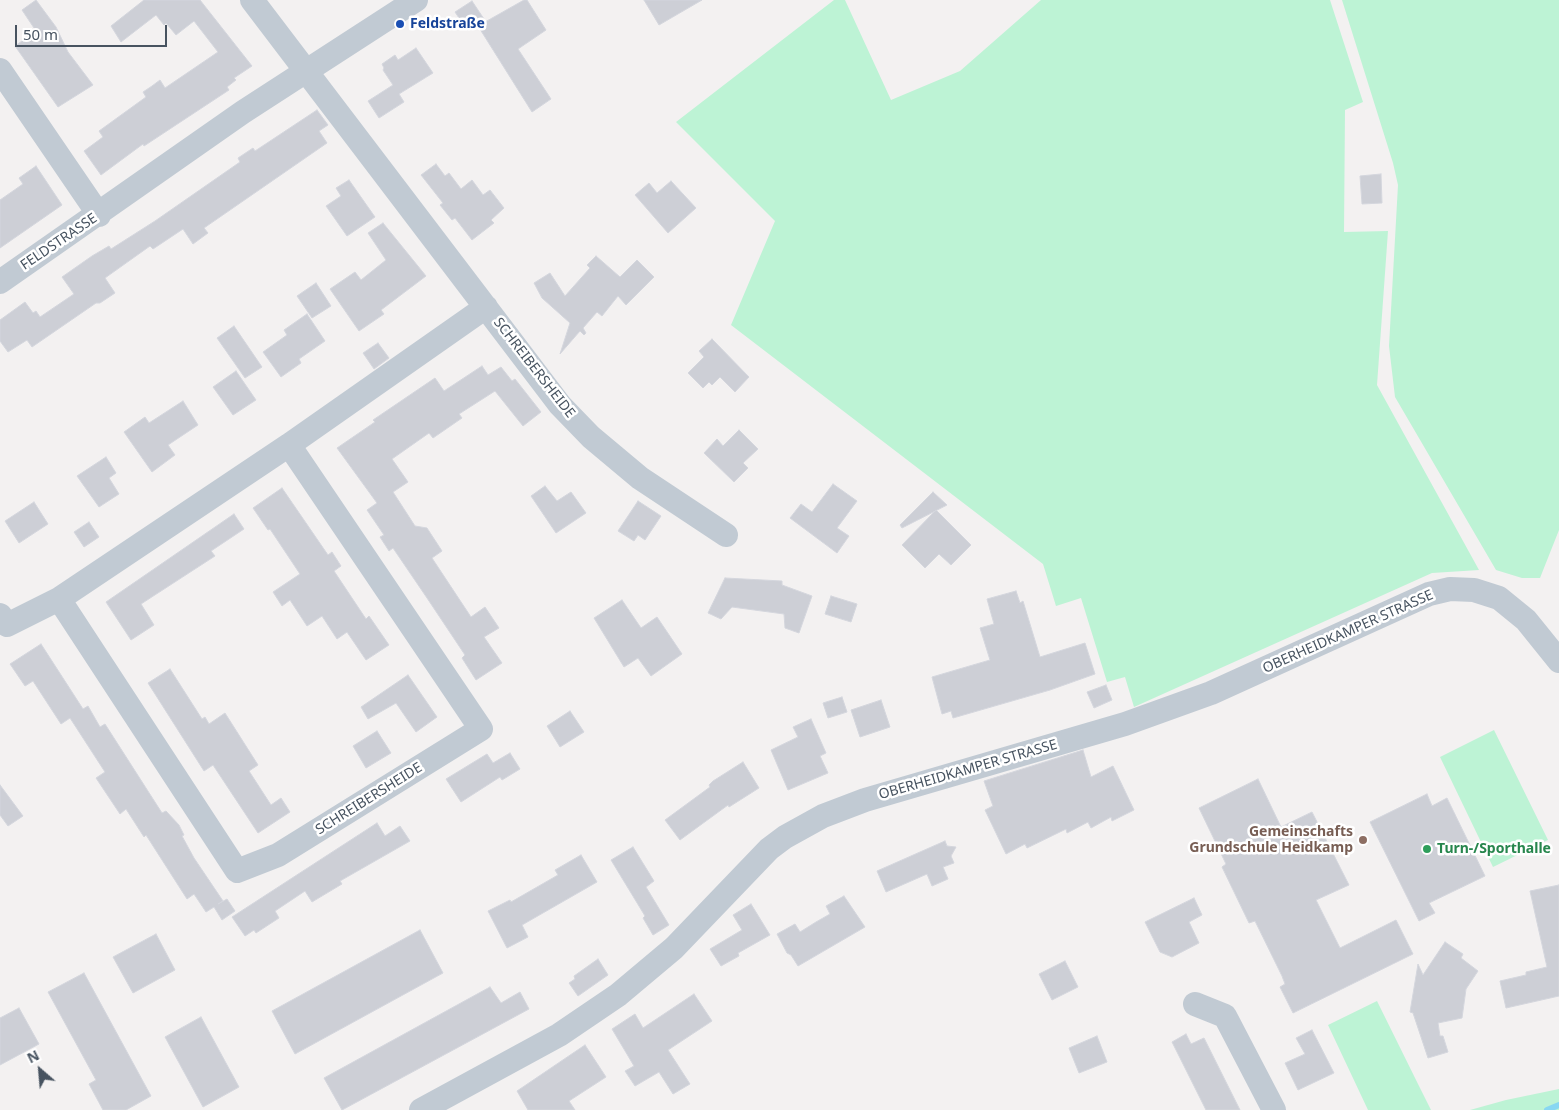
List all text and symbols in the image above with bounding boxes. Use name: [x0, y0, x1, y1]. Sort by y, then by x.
scale bar: [18, 15, 170, 47]
place label: Feldstraße: [410, 16, 485, 32]
marker: Feldstraße: [394, 18, 406, 30]
text: 50 m: [23, 24, 58, 44]
street label: FELDSTRASSE: [17, 210, 101, 274]
street label: SCHREIBERSHEIDE: [490, 315, 578, 421]
street label: OBERHEIDKAMPER STRASSE: [1260, 587, 1436, 677]
street label: OBERHEIDKAMPER STRASSE: [877, 736, 1059, 804]
street label: SCHREIBERSHEIDE: [313, 759, 425, 839]
place label: Gemeinschafts Grundschule Heidkamp: [1189, 824, 1353, 856]
marker: Gemeinschafts Grundschule Heidkamp: [1357, 834, 1369, 846]
place label: Turn-/Sporthalle: [1437, 841, 1551, 857]
marker: Turn-/Sporthalle: [1421, 843, 1433, 855]
north arrow: [15, 1045, 65, 1095]
text: N: [24, 1045, 42, 1067]

